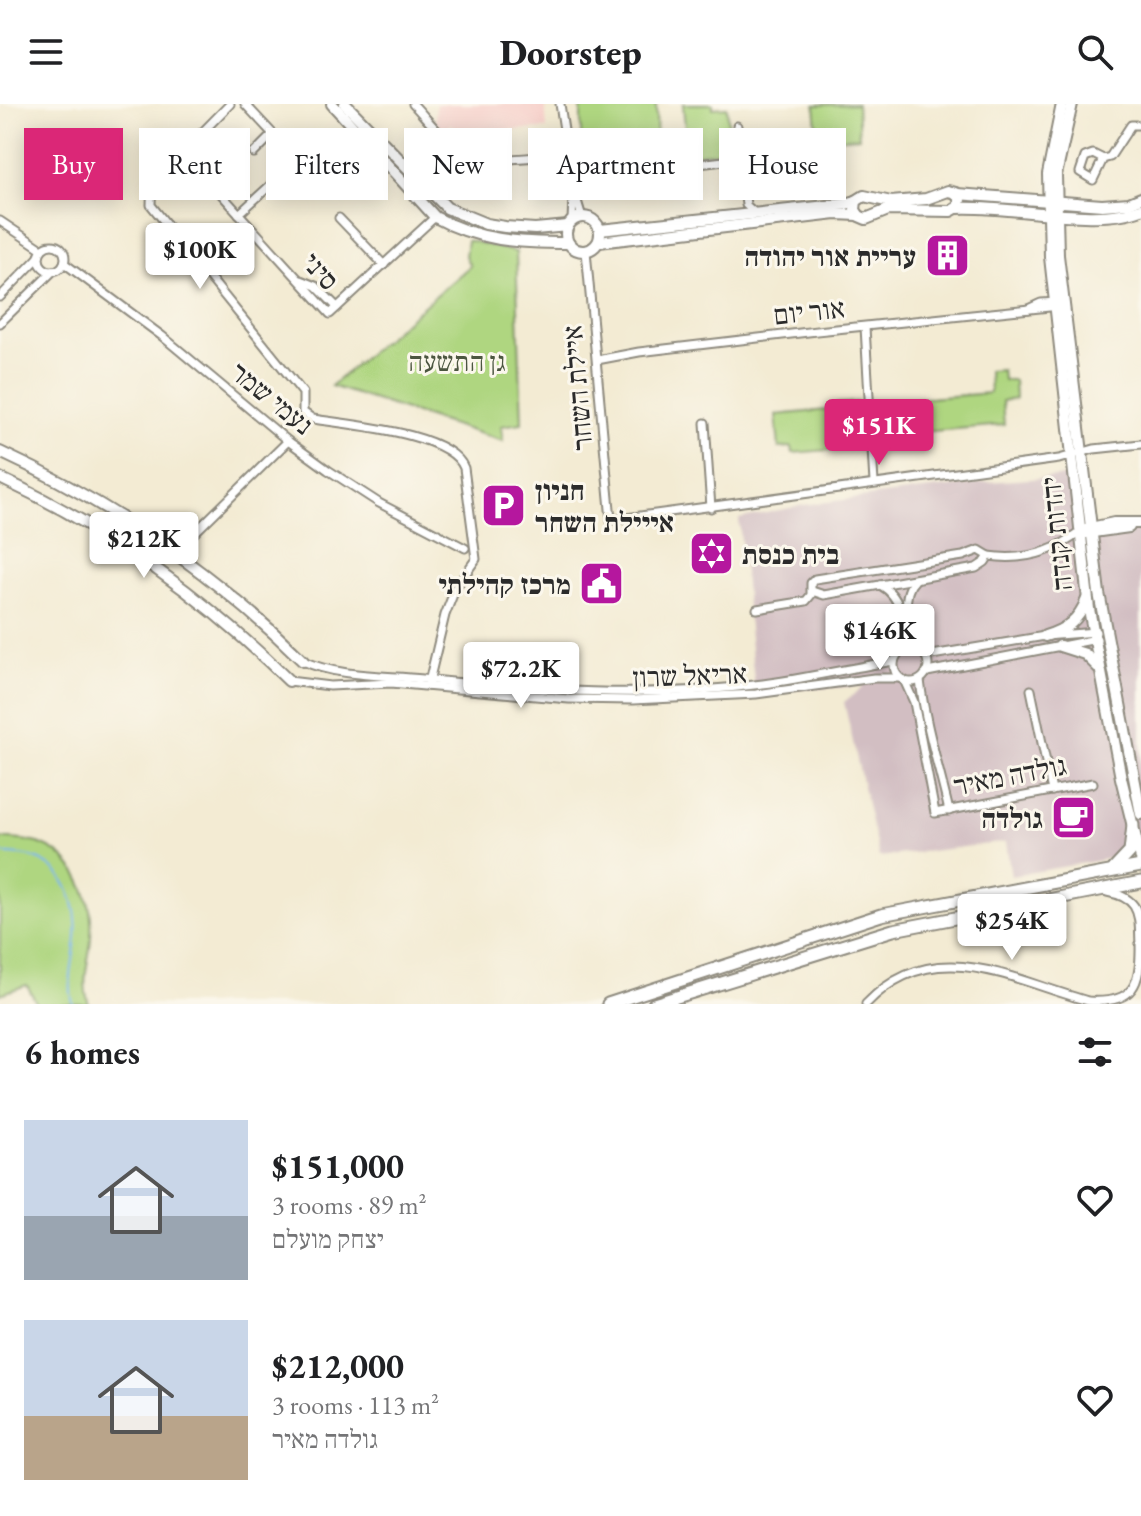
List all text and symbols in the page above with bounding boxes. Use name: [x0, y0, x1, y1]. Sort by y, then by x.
text: Doorstep: [499, 29, 642, 76]
icon: menu: [24, 30, 68, 74]
icon: search: [1073, 30, 1117, 74]
chip: Buy: [24, 128, 123, 200]
chip: Rent: [139, 128, 250, 200]
chip: Filters: [266, 128, 388, 200]
chip: New: [404, 128, 512, 200]
chip: Apartment: [528, 128, 703, 200]
chip: House: [719, 128, 846, 200]
pin: $100K: [144, 223, 256, 291]
text: $100K: [163, 232, 237, 266]
building icon: עריית אור יהודה: [923, 232, 971, 280]
place label: עריית אור יהודה: [744, 238, 916, 274]
street label: סיני: [295, 245, 347, 297]
street label: אור יום: [771, 289, 847, 333]
street label: איילת השחר: [554, 324, 600, 452]
park label: גן התשעה: [408, 343, 506, 379]
street label: נעמי שמר: [223, 354, 321, 442]
pin: $151K: [823, 399, 935, 467]
text: $151K: [842, 408, 916, 442]
place label: חניון אייילת השחר: [535, 472, 674, 540]
street label: יהדות קנדה: [1032, 475, 1080, 593]
parking icon: חניון אייילת השחר: [480, 482, 528, 530]
pin: $212K: [88, 512, 200, 580]
text: $212K: [107, 521, 181, 555]
synagogue icon: בית כנסת: [687, 530, 735, 578]
place label: בית כנסת: [742, 536, 839, 572]
public building icon: מרכז קהילתי: [578, 560, 626, 608]
place label: מרכז קהילתי: [439, 566, 571, 602]
pin: $146K: [824, 604, 936, 672]
text: $146K: [843, 613, 917, 647]
pin: $72.2K: [456, 642, 586, 710]
text: $72.2K: [481, 651, 561, 685]
street label: אריאל שרון: [632, 655, 748, 695]
street label: גולדה מאיר: [951, 746, 1069, 804]
cafe icon: גולדה: [1050, 794, 1098, 842]
place label: גולדה: [981, 800, 1043, 836]
pin: $254K: [956, 894, 1068, 962]
text: $254K: [975, 903, 1049, 937]
text: 6 homes: [24, 1030, 140, 1074]
icon: filters: [1073, 1030, 1117, 1074]
text: $151,000: [272, 1144, 404, 1188]
icon: home: [88, 1152, 184, 1248]
icon: heart: [1073, 1178, 1117, 1222]
text: 3 rooms · 89 m²: [272, 1188, 427, 1222]
text: יצחק מועלם: [272, 1222, 384, 1256]
text: $212,000: [272, 1344, 404, 1388]
icon: home: [88, 1352, 184, 1448]
icon: heart: [1073, 1378, 1117, 1422]
text: 3 rooms · 113 m²: [272, 1388, 439, 1422]
text: גולדה מאיר: [272, 1422, 378, 1456]

